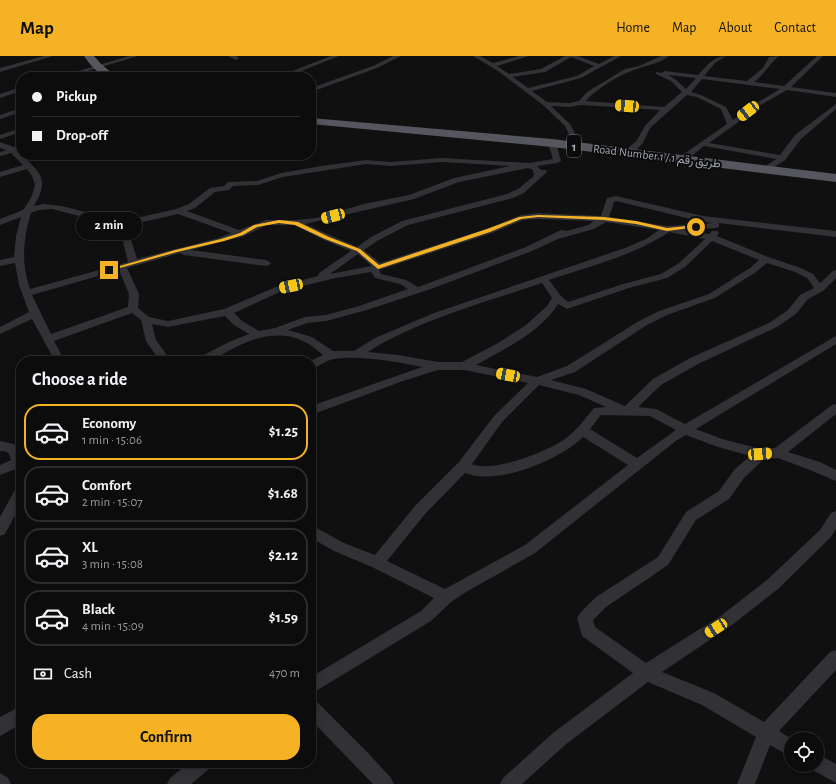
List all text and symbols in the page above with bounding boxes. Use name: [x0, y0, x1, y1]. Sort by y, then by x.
text: Map: [20, 19, 54, 38]
text: Home: [616, 21, 650, 35]
text: Map: [672, 21, 696, 35]
text: About: [718, 21, 752, 35]
text: Contact: [774, 21, 816, 35]
text: Pickup: [56, 89, 97, 104]
car: [615, 99, 639, 113]
car: [735, 99, 761, 123]
text: Drop-off: [56, 128, 108, 143]
road number: 1: [567, 135, 581, 157]
street label: Road Number 1 / طريق رقم 1: [592, 142, 722, 172]
car: [320, 207, 346, 225]
callout: 2 min: [76, 212, 142, 240]
route start: [687, 218, 705, 236]
text: 2 min: [95, 219, 123, 232]
route end: [100, 261, 118, 279]
car: [278, 278, 304, 294]
car: [495, 367, 521, 383]
text: Choose a ride: [32, 371, 127, 389]
icon: car: [34, 414, 70, 450]
text: Economy: [82, 416, 136, 431]
text: $1.25: [269, 424, 298, 439]
text: 1 min · 15:06: [82, 434, 142, 447]
car: [748, 447, 772, 461]
icon: car: [34, 476, 70, 512]
text: Comfort: [82, 478, 131, 493]
text: $1.68: [268, 486, 298, 501]
text: 2 min · 15:07: [82, 496, 143, 509]
icon: car: [34, 538, 70, 574]
text: XL: [82, 540, 98, 555]
text: $2.12: [268, 548, 298, 563]
text: 3 min · 15:08: [82, 558, 143, 571]
icon: car: [34, 600, 70, 636]
text: Black: [82, 602, 115, 617]
text: $1.59: [269, 610, 298, 625]
car: [703, 616, 729, 640]
text: 4 min · 15:09: [82, 620, 144, 633]
icon: cash: [32, 663, 54, 685]
text: Cash: [64, 666, 92, 681]
text: 470 m: [269, 667, 300, 680]
button: Confirm: [32, 714, 300, 760]
map controls: [784, 732, 824, 772]
button: locate: [784, 732, 824, 772]

